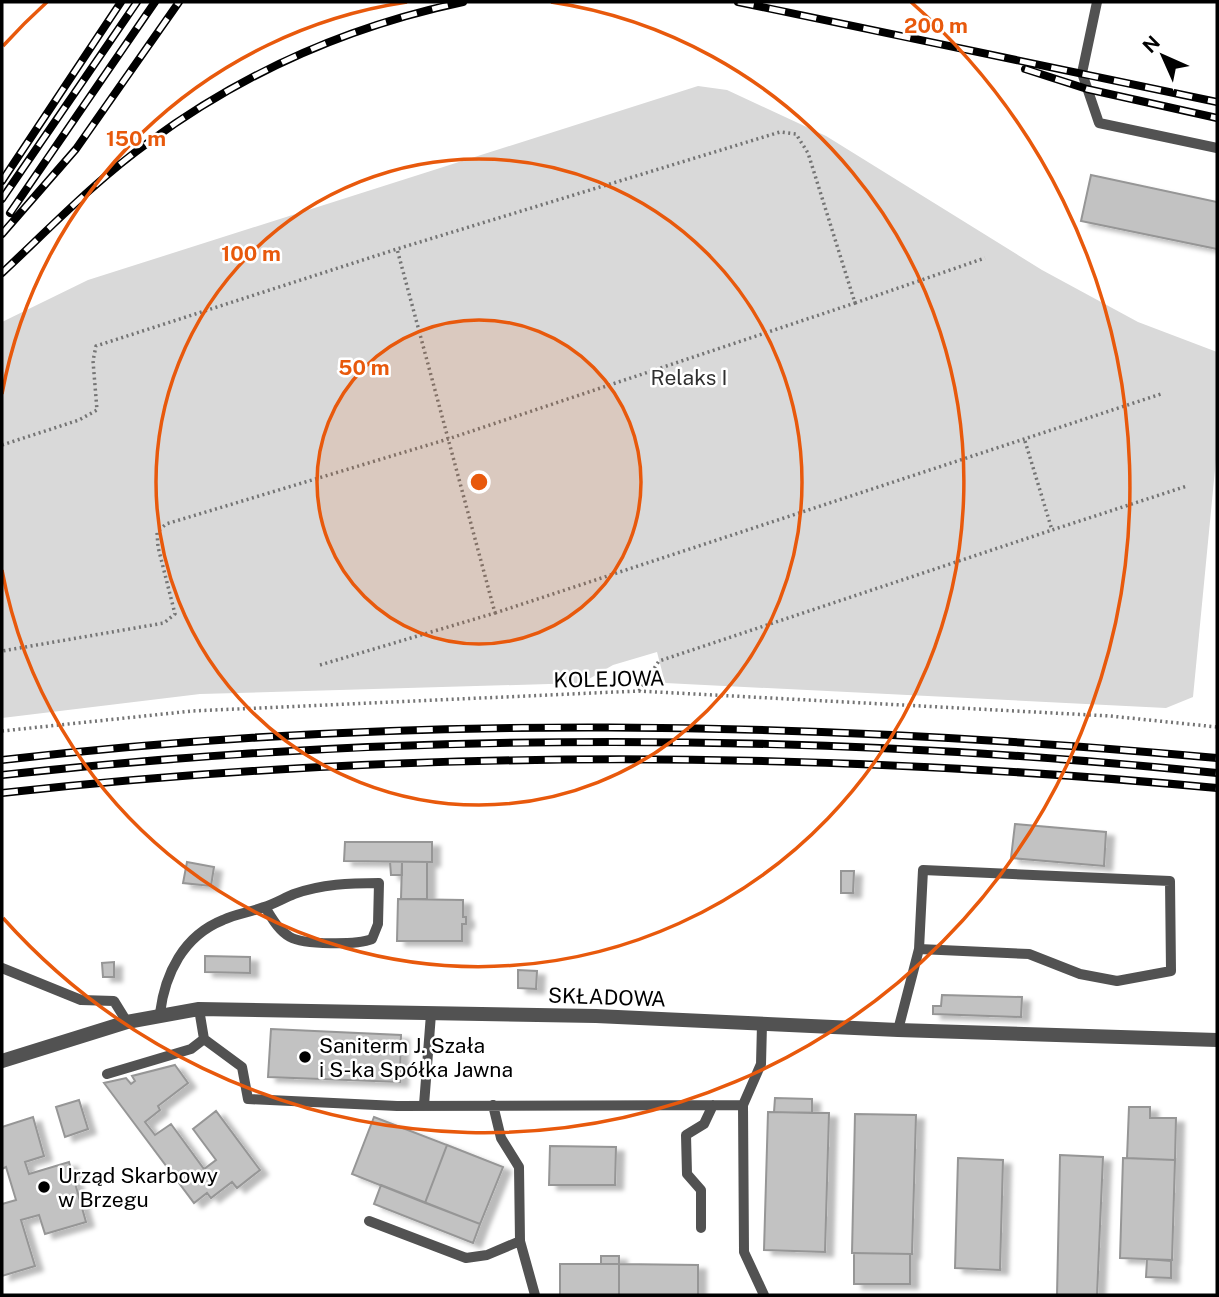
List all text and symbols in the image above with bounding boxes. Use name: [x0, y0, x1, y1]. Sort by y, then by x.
text: 200 m: [904, 13, 968, 38]
north arrow: [1128, 21, 1198, 91]
text: N: [1138, 31, 1164, 57]
text: 150 m: [106, 126, 166, 151]
text: 100 m: [221, 241, 281, 266]
text: 50 m: [338, 355, 390, 380]
park label: Relaks I: [651, 365, 727, 390]
centre of rings: [467, 470, 491, 494]
street label: KOLEJOWA: [553, 666, 665, 692]
street label: SKŁADOWA: [548, 982, 666, 1012]
place label: Saniterm J. Szała i S-ka Spółka Jawna: [319, 1033, 513, 1082]
marker: Saniterm J. Szała i S-ka Spółka Jawna: [297, 1049, 313, 1065]
place label: Urząd Skarbowy w Brzegu: [58, 1163, 218, 1212]
marker: Urząd Skarbowy w Brzegu: [36, 1179, 52, 1195]

